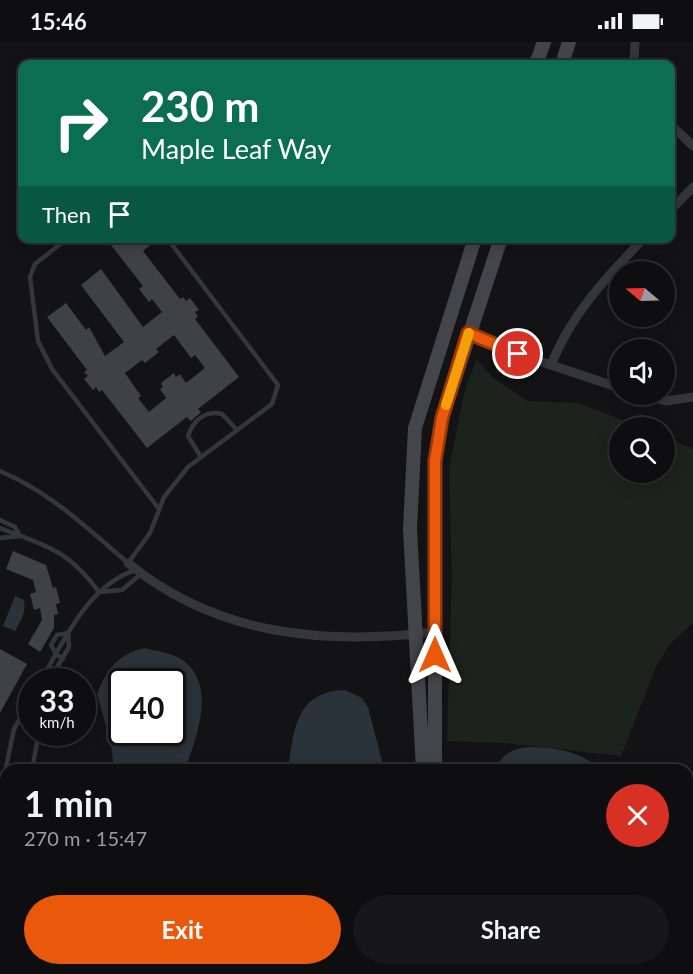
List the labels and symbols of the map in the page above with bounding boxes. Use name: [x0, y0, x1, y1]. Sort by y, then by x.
north arrow: [609, 261, 675, 327]
pin: [492, 328, 543, 379]
position arrow: [403, 623, 467, 687]
speed limit sign: 40: [108, 668, 186, 746]

